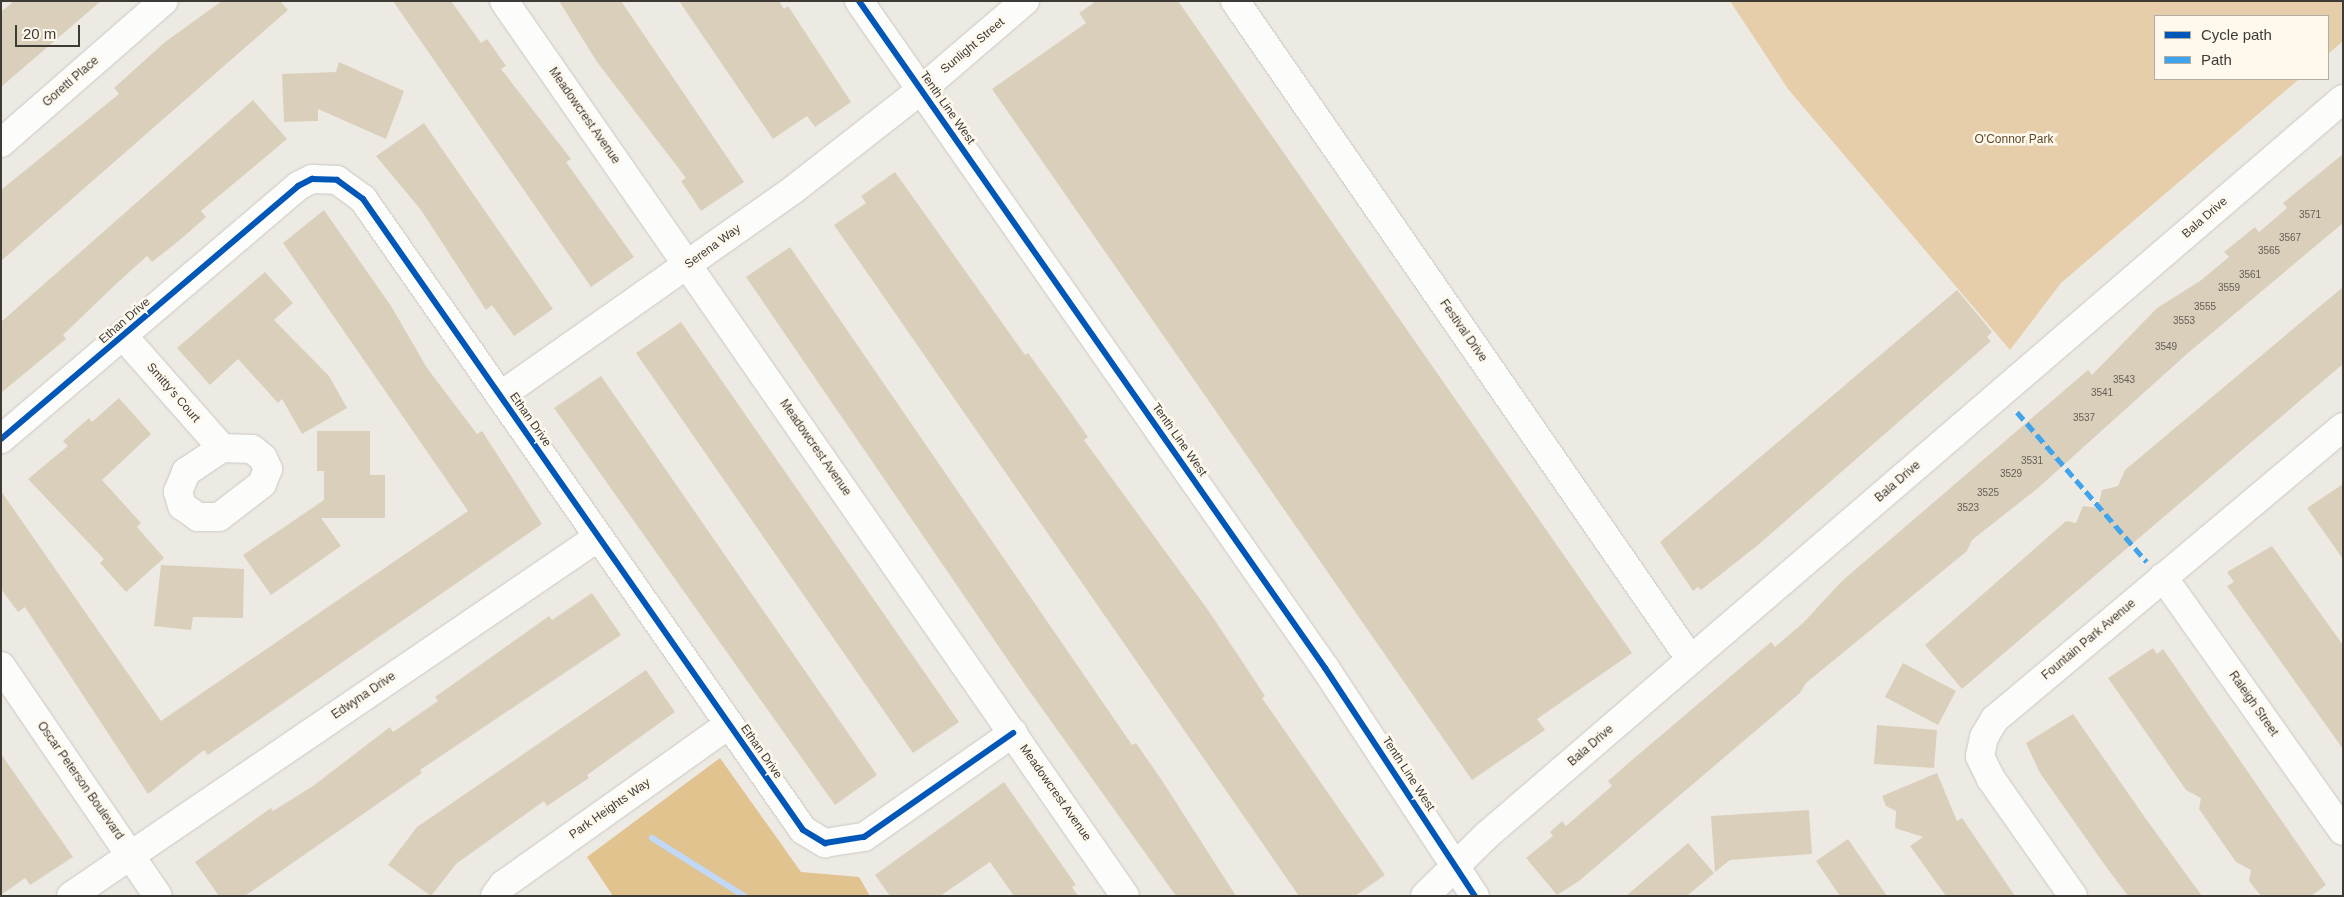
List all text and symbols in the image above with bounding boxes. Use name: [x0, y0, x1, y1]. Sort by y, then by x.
scale bar: [18, 15, 82, 47]
street label: Sunlight Street: [938, 15, 1008, 77]
legend: [2154, 15, 2329, 80]
text: 20 m: [23, 25, 56, 42]
text: Cycle path: [2201, 26, 2272, 43]
text: Path: [2201, 51, 2232, 68]
street label: Goretti Place: [40, 54, 102, 110]
street label: Meadowcrest Avenue: [545, 65, 623, 167]
street label: Tenth Line West: [916, 69, 978, 147]
park label: O'Connor Park: [1975, 133, 2053, 147]
street label: Bala Drive: [2179, 194, 2231, 242]
house number: 3571: [2299, 209, 2321, 221]
street label: Serena Way: [682, 222, 744, 272]
house number: 3567: [2279, 232, 2301, 244]
house number: 3565: [2258, 245, 2280, 257]
house number: 3561: [2239, 269, 2261, 281]
house number: 3559: [2218, 282, 2240, 294]
street label: Ethan Drive: [97, 295, 153, 347]
street label: Festival Drive: [1436, 297, 1490, 365]
house number: 3555: [2194, 301, 2216, 313]
house number: 3553: [2173, 315, 2195, 327]
house number: 3549: [2155, 341, 2177, 353]
street label: Smitty's Court: [143, 360, 203, 426]
house number: 3543: [2113, 374, 2135, 386]
house number: 3541: [2091, 387, 2113, 399]
street label: Ethan Drive: [506, 390, 554, 450]
street label: Meadowcrest Avenue: [776, 397, 854, 499]
street label: Tenth Line West: [1148, 401, 1210, 479]
house number: 3537: [2073, 412, 2095, 424]
house number: 3531: [2021, 455, 2043, 467]
street label: Bala Drive: [1872, 458, 1924, 506]
house number: 3529: [2000, 468, 2022, 480]
house number: 3525: [1977, 487, 1999, 499]
house number: 3523: [1957, 502, 1979, 514]
street label: Fountain Park Avenue: [2039, 596, 2139, 684]
street label: Edwyna Drive: [329, 669, 399, 723]
street label: Raleigh Street: [2225, 669, 2281, 739]
street label: Oscar Peterson Boulevard: [34, 719, 126, 843]
street label: Ethan Drive: [737, 722, 785, 782]
street label: Bala Drive: [1565, 722, 1617, 770]
street label: Tenth Line West: [1379, 734, 1437, 814]
street label: Meadowcrest Avenue: [1016, 742, 1094, 844]
street label: Park Heights Way: [567, 776, 653, 842]

